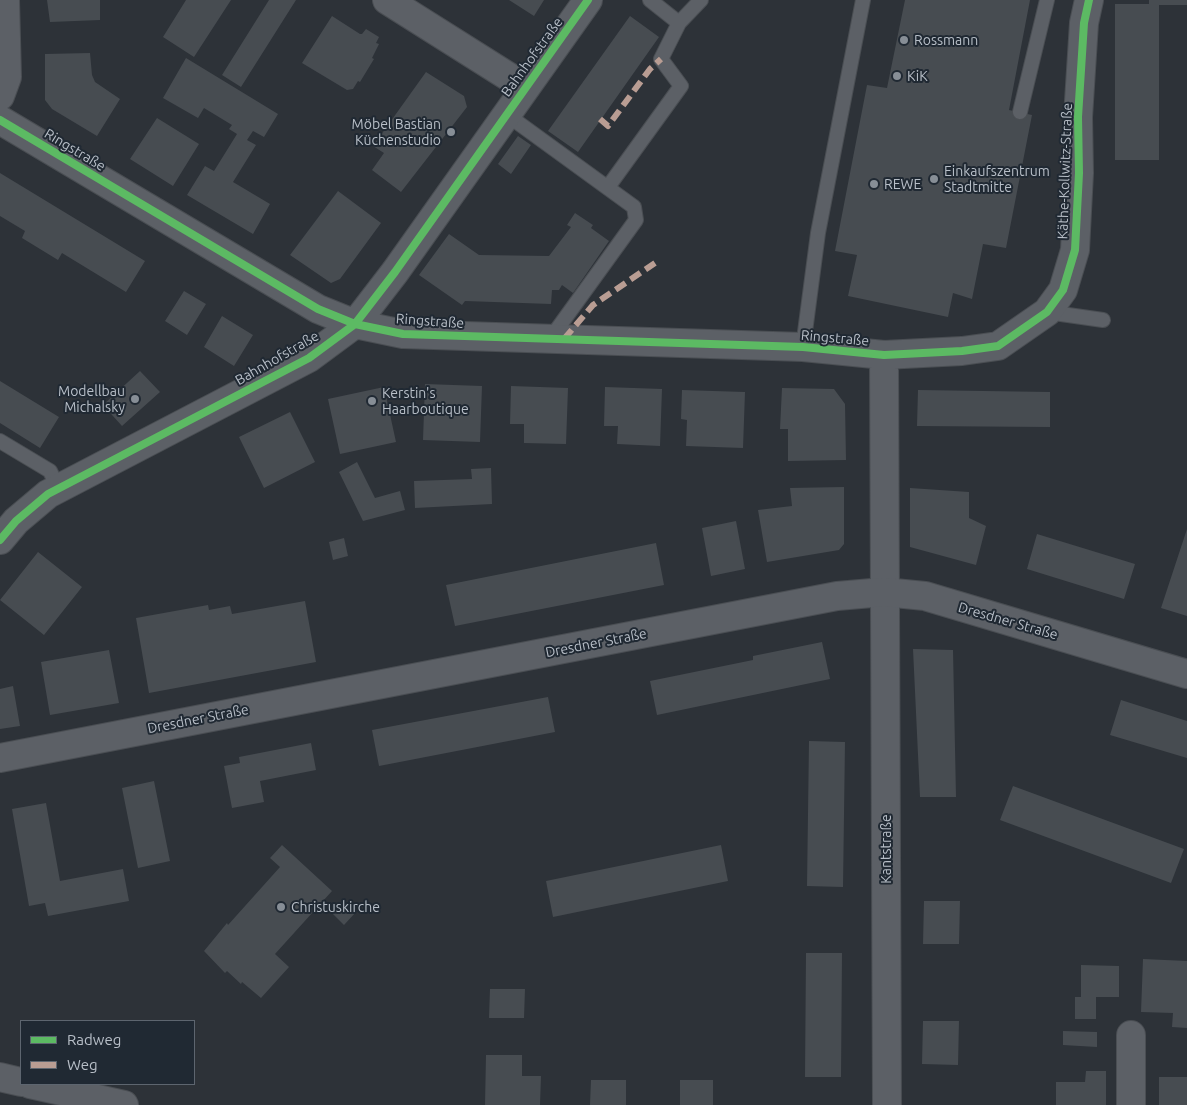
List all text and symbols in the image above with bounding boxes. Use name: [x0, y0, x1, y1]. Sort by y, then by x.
street label: Bahnhofstraße: [498, 14, 566, 100]
place label: Rossmann: [914, 32, 978, 48]
marker: Rossmann: [898, 34, 910, 46]
place label: KiK: [907, 68, 928, 84]
marker: KiK: [891, 70, 903, 82]
street label: Käthe-Kollwitz-Straße: [1054, 102, 1076, 240]
place label: Möbel Bastian Küchenstudio: [352, 116, 441, 148]
street label: Ringstraße: [41, 125, 109, 175]
marker: Möbel Bastian Küchenstudio: [445, 126, 457, 138]
place label: Einkaufszentrum Stadtmitte: [944, 163, 1050, 196]
marker: Einkaufszentrum Stadtmitte: [928, 173, 940, 185]
place label: REWE: [884, 176, 921, 192]
marker: REWE: [868, 178, 880, 190]
street label: Ringstraße: [395, 310, 465, 332]
street label: Bahnhofstraße: [232, 327, 322, 389]
street label: Ringstraße: [800, 327, 870, 349]
place label: Modellbau Michalsky: [58, 383, 125, 416]
place label: Kerstin's Haarboutique: [382, 385, 469, 418]
marker: Modellbau Michalsky: [129, 393, 141, 405]
marker: Kerstin's Haarboutique: [366, 395, 378, 407]
street label: Dresdner Straße: [956, 599, 1060, 643]
street label: Dresdner Straße: [544, 625, 648, 661]
street label: Dresdner Straße: [146, 701, 250, 737]
street label: Kantstraße: [878, 814, 894, 884]
place label: Christuskirche: [291, 899, 380, 915]
marker: Christuskirche: [275, 901, 287, 913]
legend: [20, 1020, 195, 1085]
text: Radweg: [67, 1031, 121, 1048]
text: Weg: [67, 1056, 98, 1073]

